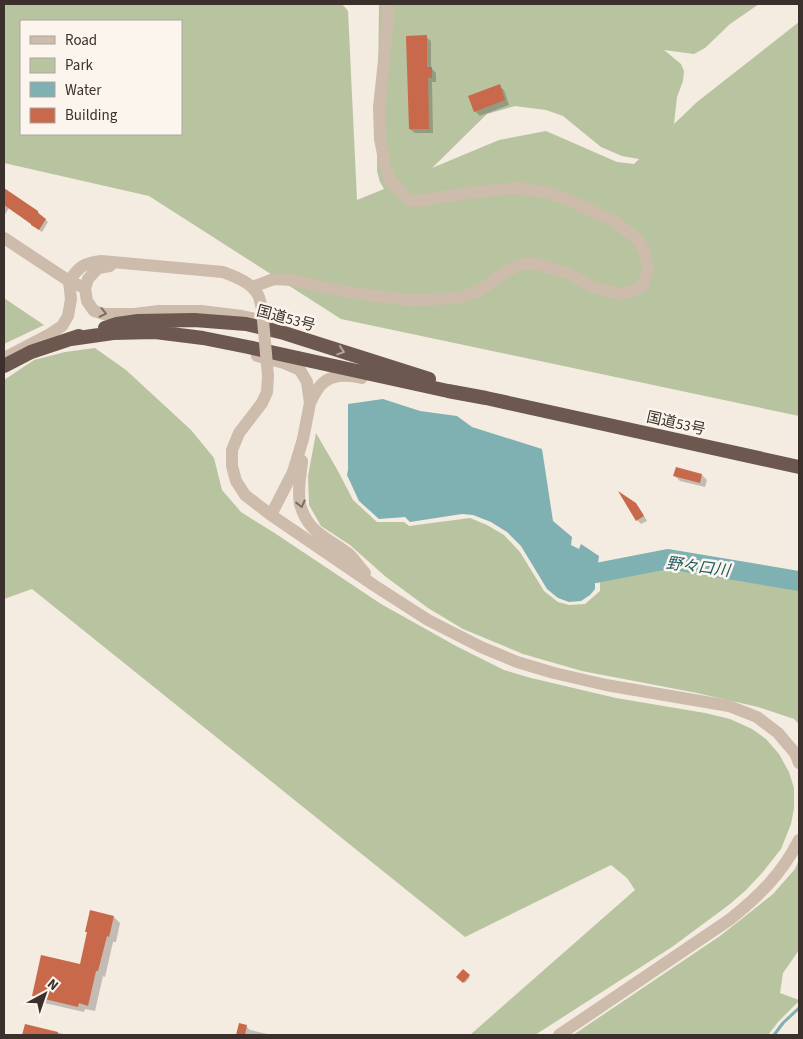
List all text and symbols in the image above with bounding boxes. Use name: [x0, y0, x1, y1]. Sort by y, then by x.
legend: [20, 20, 182, 135]
text: Road: [65, 30, 97, 51]
text: Park: [65, 55, 94, 76]
text: Water: [65, 80, 102, 101]
text: Building: [65, 105, 118, 126]
street label: 国道53号: [254, 301, 318, 336]
one-way arrow: [99, 307, 108, 317]
one-way arrow: [336, 345, 344, 355]
street label: 国道53号: [644, 407, 707, 440]
one-way arrow: [296, 500, 306, 508]
water label: 野々口川: [665, 552, 733, 582]
north arrow: [20, 969, 70, 1019]
text: N: [43, 974, 63, 995]

